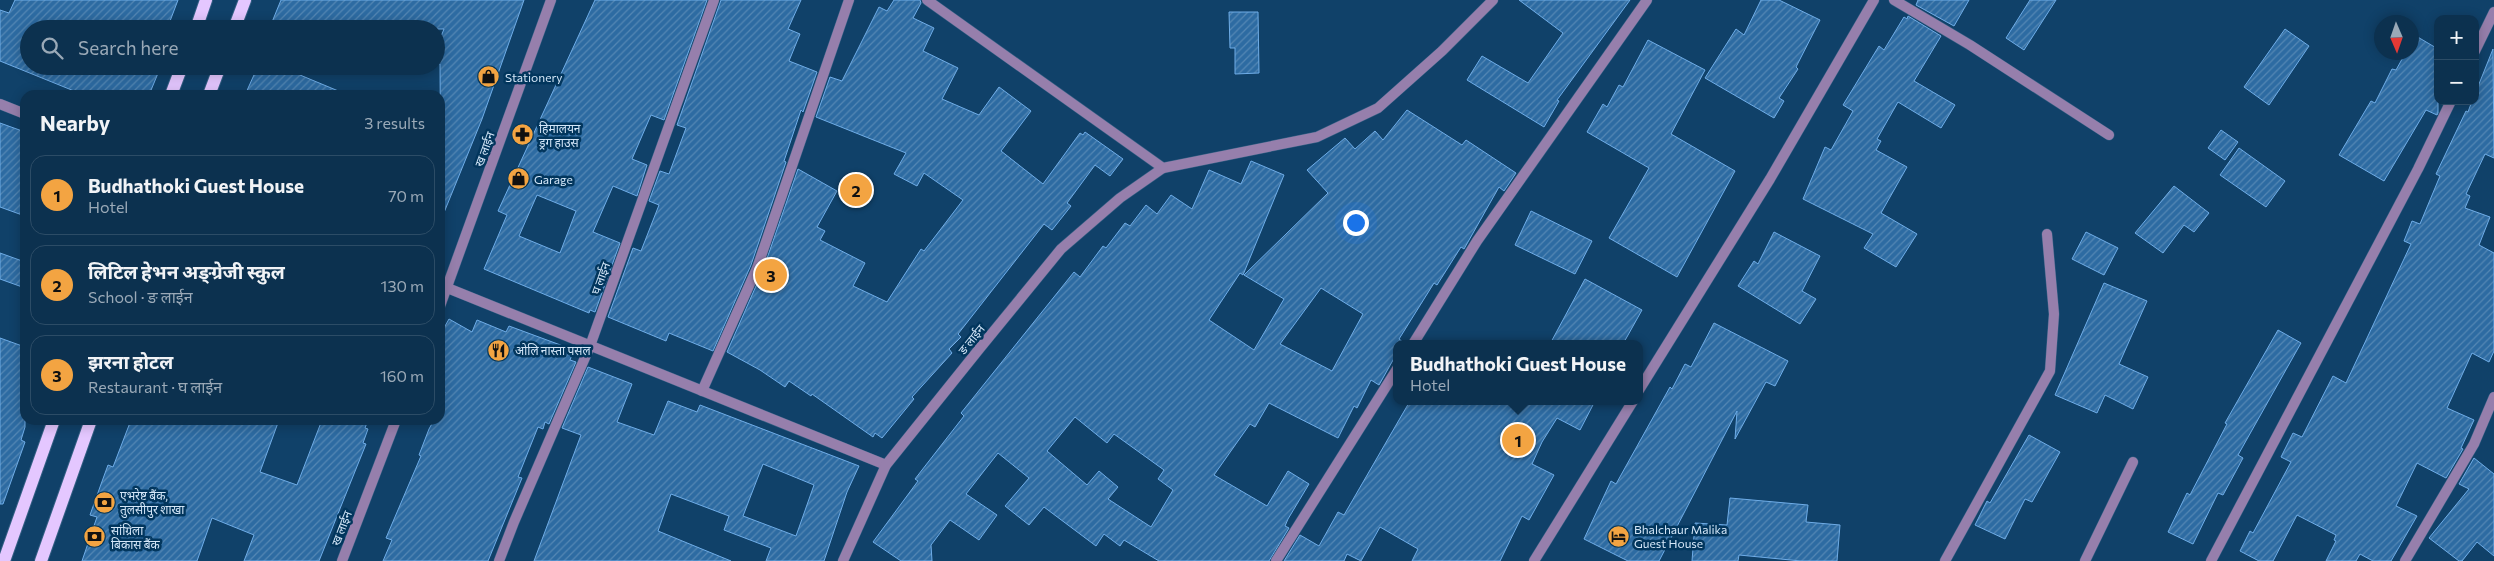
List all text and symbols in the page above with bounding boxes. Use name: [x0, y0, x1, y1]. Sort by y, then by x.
north arrow: [2374, 15, 2419, 60]
map controls: [2434, 15, 2479, 105]
button: +: [2434, 15, 2479, 60]
search box: [20, 20, 445, 75]
icon: search: [38, 34, 66, 62]
text: Search here: [78, 36, 178, 59]
button: −: [2434, 60, 2479, 105]
shop icon: Stationery: [477, 65, 501, 89]
place label: Stationery: [505, 70, 563, 84]
text: Nearby: [40, 110, 110, 135]
text: 3 results: [364, 113, 425, 132]
place label: हिमालयन ड्रग हाउस: [538, 121, 581, 150]
pharmacy icon: हिमालयन ड्रग हाउस: [511, 123, 535, 147]
street label: ख लाईन: [471, 129, 498, 169]
shop icon: Garage: [506, 167, 530, 191]
pin: 2: [840, 171, 872, 209]
place label: Garage: [534, 172, 573, 186]
text: Budhathoki Guest House: [88, 174, 304, 197]
text: 1: [53, 186, 61, 205]
text: 70 m: [388, 186, 424, 205]
text: Hotel: [88, 197, 128, 216]
your location: [1343, 210, 1369, 236]
pin: 3: [755, 256, 787, 294]
text: लिटिल हेभन अङ्‍ग्रेजी स्कुल: [88, 260, 285, 283]
street label: घ लाईन: [588, 260, 613, 296]
text: 2: [52, 276, 62, 295]
text: 130 m: [381, 276, 424, 295]
text: School · ङ लाईन: [88, 287, 193, 306]
street label: ङ लाईन: [954, 321, 988, 358]
restaurant icon: ओलि नास्ता पसल: [487, 338, 511, 362]
popup: [1393, 340, 1643, 405]
place label: ओलि नास्ता पसल: [515, 343, 591, 357]
text: झरना होटल: [88, 350, 173, 373]
text: Budhathoki Guest House: [1410, 352, 1626, 375]
text: 3: [52, 366, 62, 385]
text: 160 m: [380, 366, 424, 385]
text: Hotel: [1410, 375, 1450, 394]
text: Restaurant · घ लाईन: [88, 377, 222, 396]
pin: 1: [1502, 421, 1534, 459]
place label: एभरेष्ट बैंक, तुलसीपुर शाखा: [120, 488, 185, 518]
bank icon: एभरेष्ट बैंक, तुलसीपुर शाखा: [92, 490, 116, 514]
street label: ख लाईन: [328, 508, 355, 548]
place label: Bhalchaur Malika Guest House: [1634, 522, 1727, 550]
place label: सांग्रिला बिकास बैंक: [111, 523, 161, 551]
hotel icon: Bhalchaur Malika Guest House: [1606, 524, 1630, 548]
bank icon: सांग्रिला बिकास बैंक: [83, 525, 107, 549]

